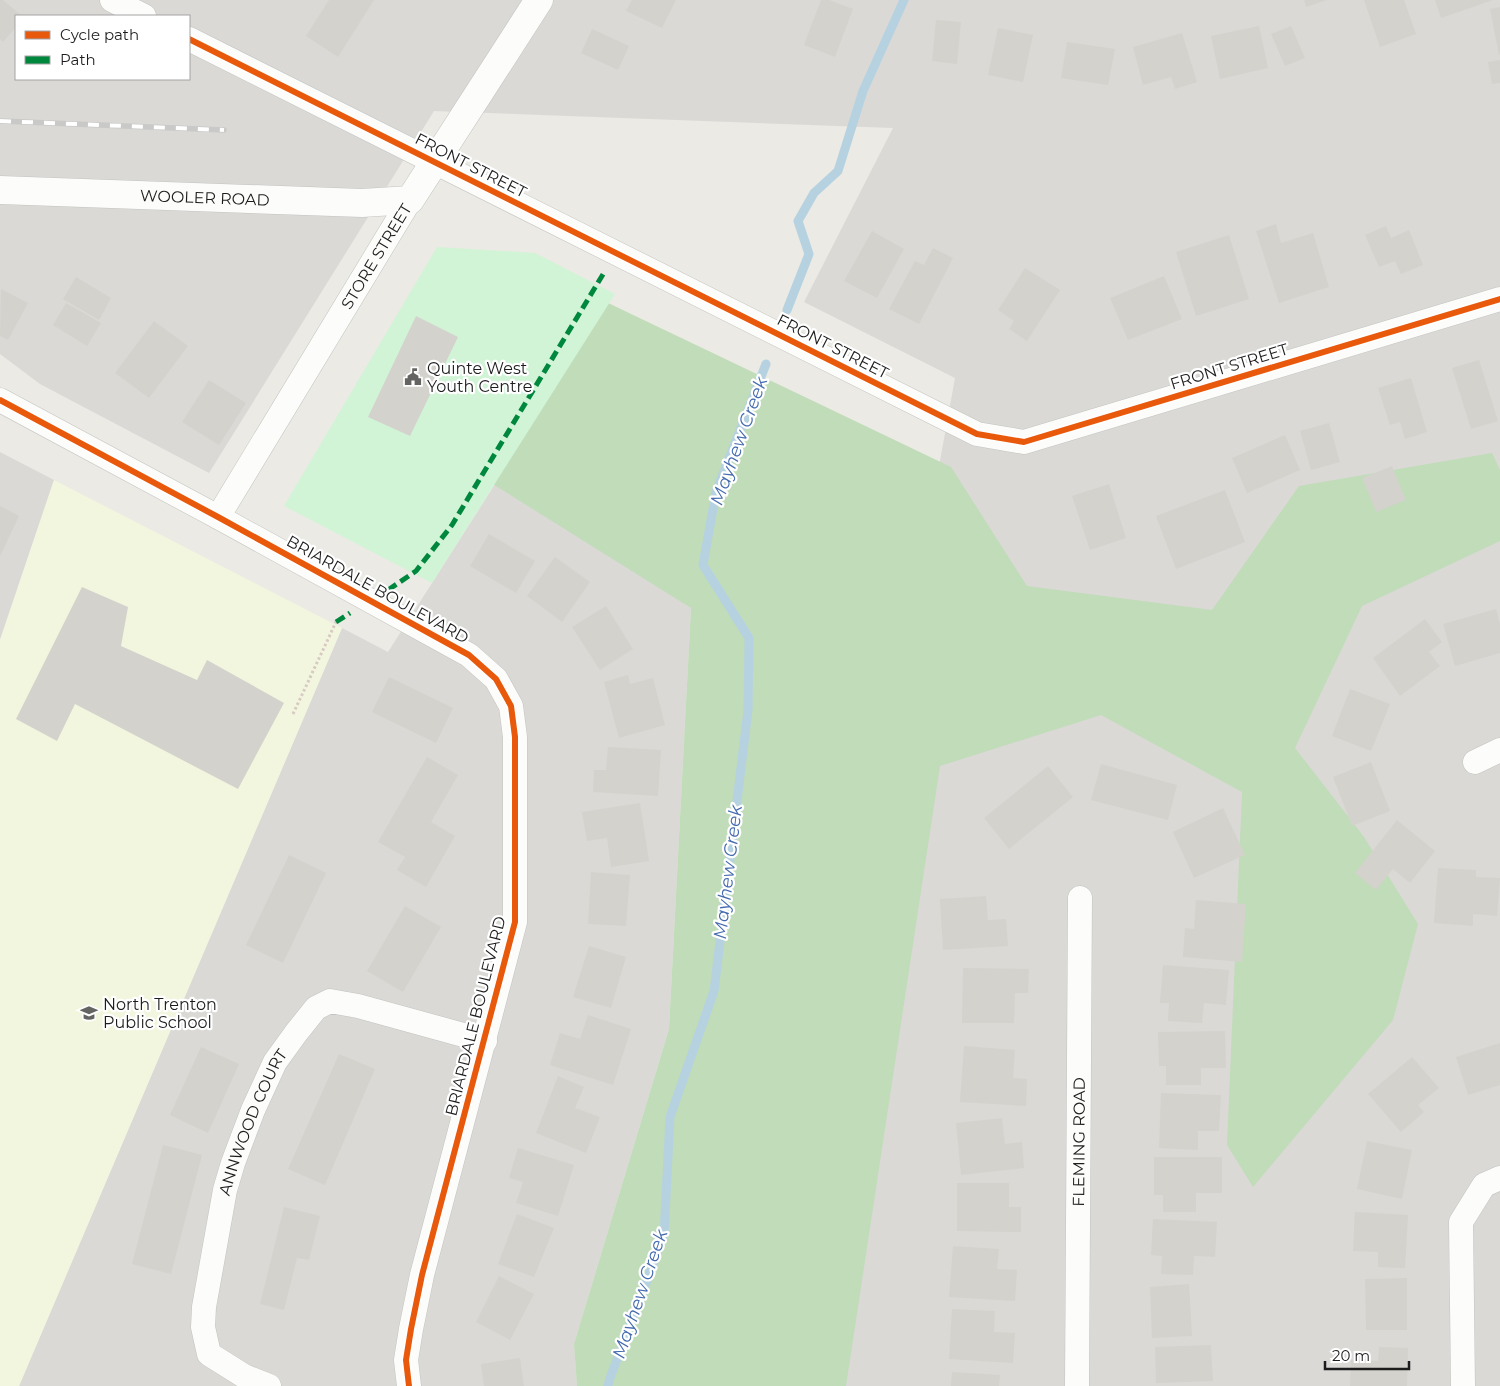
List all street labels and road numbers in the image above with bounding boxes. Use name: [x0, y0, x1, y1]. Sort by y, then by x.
street label: FRONT STREET: [412, 129, 530, 202]
street label: WOOLER ROAD: [140, 186, 270, 210]
street label: STORE STREET: [337, 200, 416, 313]
street label: FRONT STREET: [774, 310, 892, 383]
street label: FRONT STREET: [1168, 339, 1291, 393]
street label: BRIARDALE BOULEVARD: [283, 531, 472, 648]
street label: BRIARDALE BOULEVARD: [441, 914, 510, 1118]
street label: ANNWOOD COURT: [215, 1045, 292, 1198]
street label: FLEMING ROAD: [1069, 1077, 1089, 1207]

